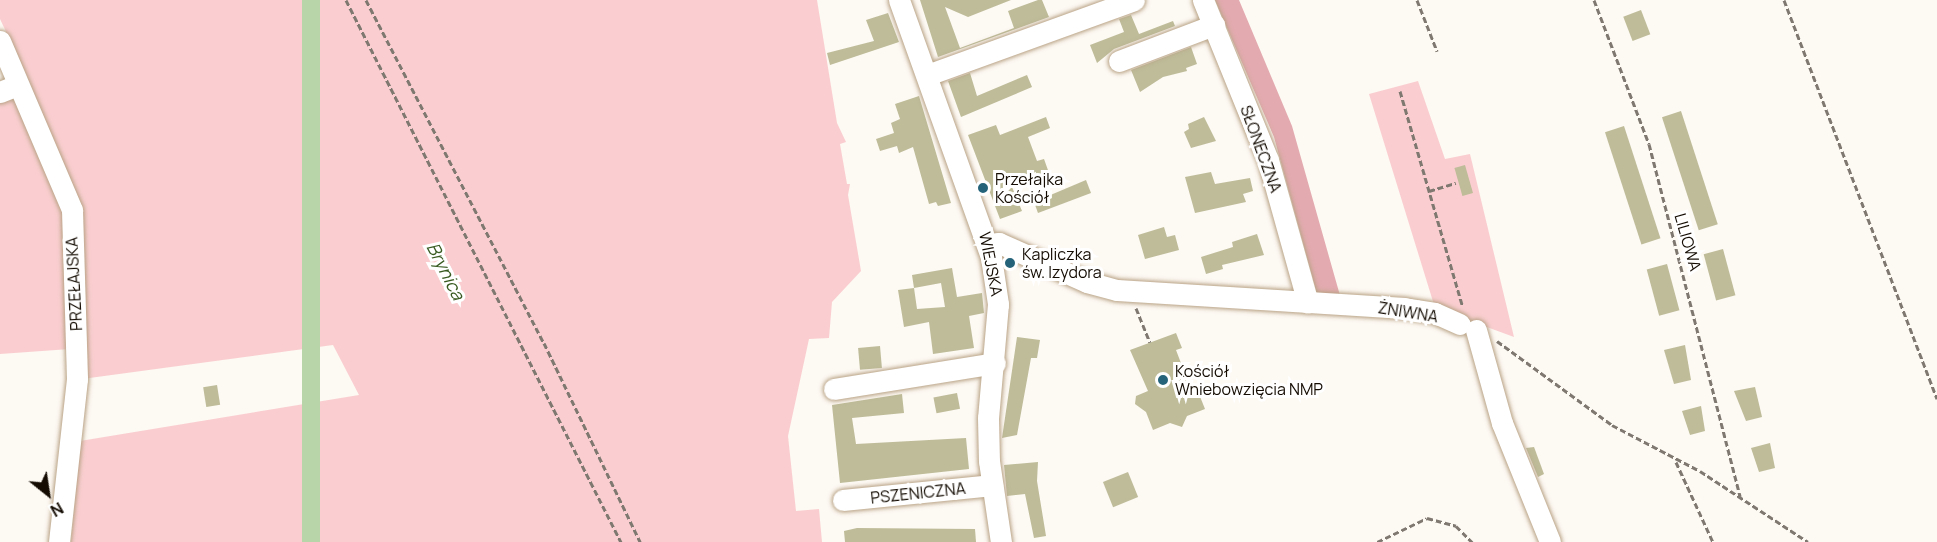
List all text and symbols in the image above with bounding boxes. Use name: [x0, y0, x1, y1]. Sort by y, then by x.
street label: SŁONECZNA: [1236, 103, 1286, 195]
place label: Przełajka Kościół: [995, 169, 1063, 207]
marker: Przełajka Kościół: [976, 181, 990, 195]
street label: LILIOWA: [1671, 211, 1705, 273]
street label: WIEJSKA: [975, 230, 1007, 298]
street label: PRZEŁAJSKA: [62, 237, 86, 331]
water label: Brynica: [422, 239, 470, 303]
place label: Kapliczka św. Izydora: [1022, 244, 1102, 282]
marker: Kapliczka św. Izydora: [1003, 256, 1017, 270]
street label: ŻNIWNA: [1377, 298, 1439, 326]
place label: Kościół Wniebowzięcia NMP: [1175, 361, 1323, 399]
marker: Kościół Wniebowzięcia NMP: [1156, 373, 1170, 387]
north arrow: [18, 464, 78, 524]
street label: PSZENICZNA: [869, 478, 967, 508]
text: N: [47, 497, 67, 522]

